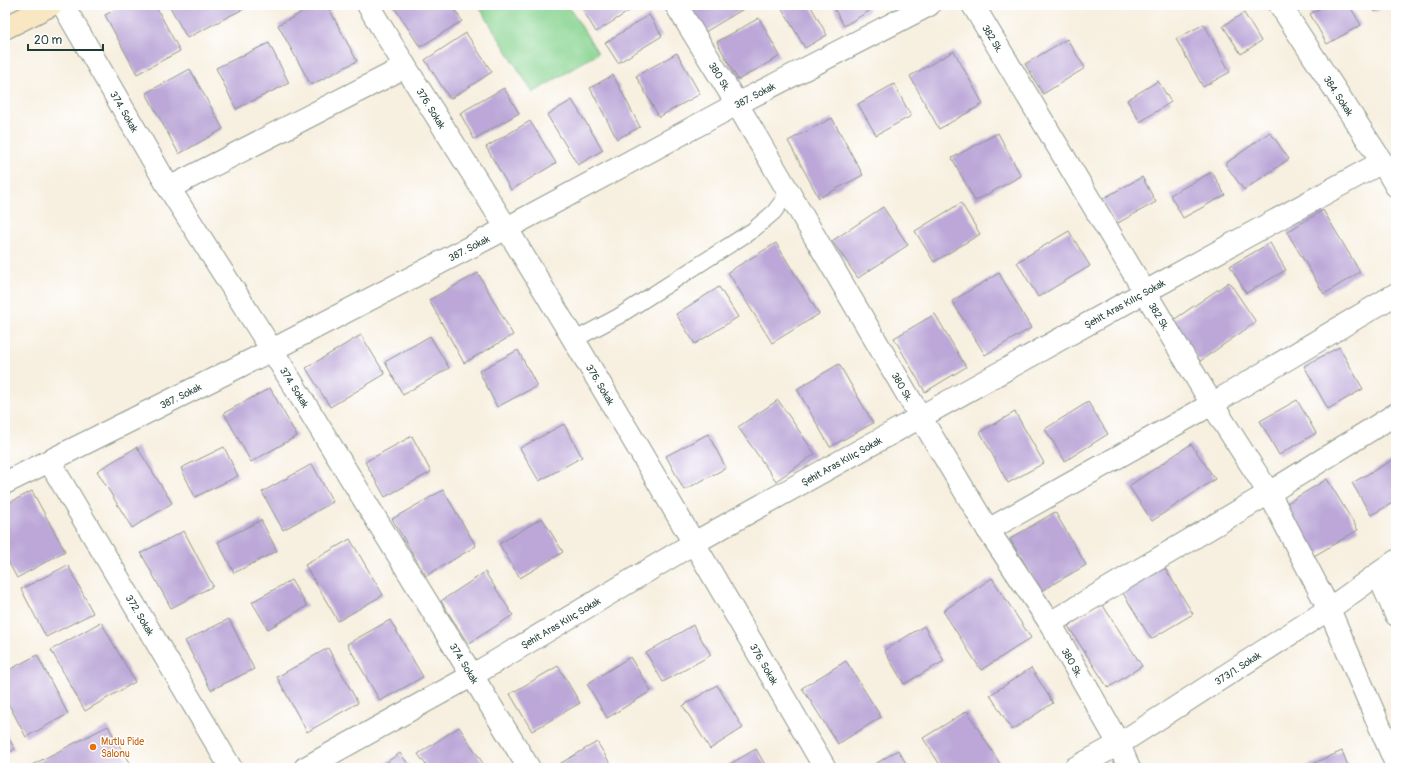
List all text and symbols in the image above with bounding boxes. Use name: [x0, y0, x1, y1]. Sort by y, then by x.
street label: 382 Sk.: [979, 23, 1005, 55]
scale bar: [28, 26, 103, 52]
text: 20 m: [34, 33, 63, 48]
street label: 380 Sk.: [706, 60, 733, 94]
street label: 384. Sokak: [1321, 74, 1356, 119]
street label: 387. Sokak: [732, 80, 778, 111]
street label: 376. Sokak: [413, 86, 448, 132]
street label: 374. Sokak: [107, 89, 141, 135]
street label: 387. Sokak: [447, 233, 492, 264]
street label: Şehit Aras Kılıç Sokak: [1082, 277, 1168, 332]
street label: 382 Sk.: [1146, 301, 1172, 333]
street label: 376. Sokak: [583, 362, 617, 408]
street label: 374. Sokak: [277, 365, 311, 411]
street label: 380 Sk.: [889, 370, 915, 404]
street label: 387. Sokak: [158, 381, 204, 412]
street label: Şehit Aras Kılıç Sokak: [799, 434, 885, 489]
street label: 372. Sokak: [123, 593, 156, 639]
street label: Şehit Aras Kılıç Sokak: [519, 595, 604, 652]
street label: 374. Sokak: [447, 641, 481, 687]
street label: 376. Sokak: [747, 642, 781, 688]
street label: 380 Sk.: [1059, 646, 1085, 680]
street label: 373/1. Sokak: [1213, 649, 1264, 688]
place label: Mutlu Pide Salonu: [101, 736, 144, 760]
marker: Mutlu Pide Salonu: [88, 742, 98, 752]

